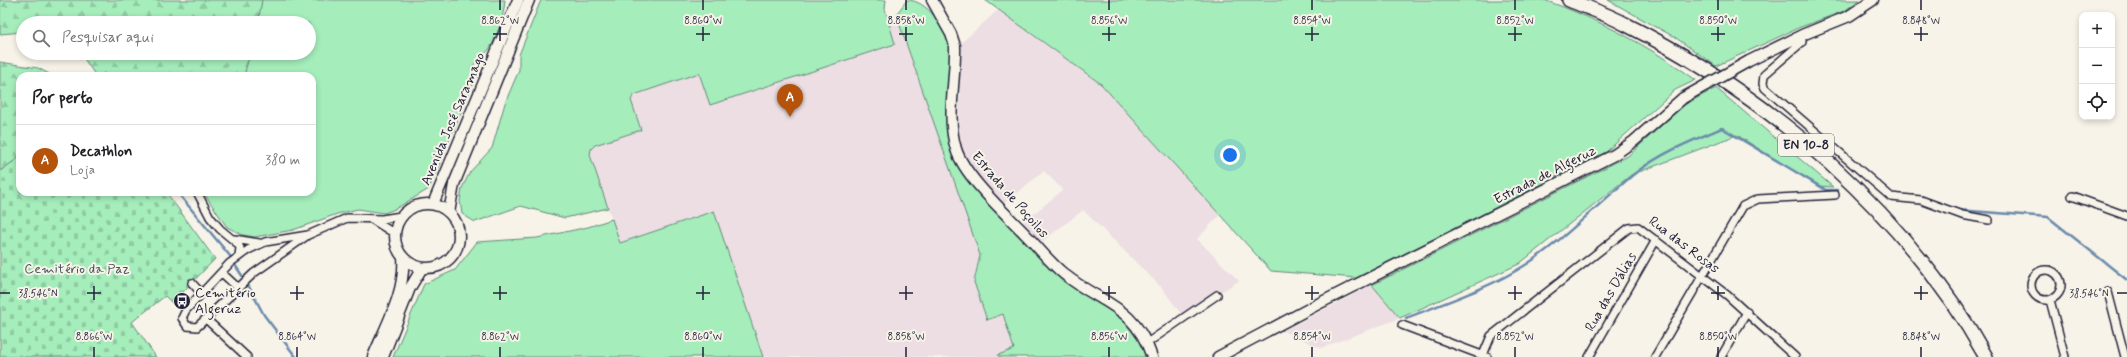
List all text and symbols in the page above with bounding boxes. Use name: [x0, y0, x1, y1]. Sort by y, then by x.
map controls: [2079, 12, 2115, 120]
button: +: [2079, 12, 2115, 48]
text: 8.862°W: [481, 14, 519, 28]
text: 8.860°W: [684, 14, 722, 28]
text: 8.858°W: [888, 14, 924, 28]
text: 8.856°W: [1091, 14, 1127, 28]
text: 8.854°W: [1293, 14, 1331, 28]
text: 8.852°W: [1496, 14, 1534, 28]
text: 8.850°W: [1699, 14, 1737, 28]
text: 8.848°W: [1902, 14, 1940, 28]
search box: [16, 16, 316, 60]
icon: search: [30, 27, 52, 49]
text: Pesquisar aqui: [62, 28, 154, 48]
button: −: [2079, 48, 2115, 84]
street label: Avenida José Saramago: [417, 50, 489, 188]
pin: A: [777, 84, 803, 117]
button: locate: [2079, 84, 2115, 120]
text: Por perto: [32, 87, 93, 109]
road number: EN 10-8: [1778, 134, 1834, 156]
street label: Estrada de Algeruz: [1491, 141, 1600, 210]
text: Decathlon: [70, 142, 132, 162]
your location: [1220, 145, 1240, 165]
street label: Estrada de Poçoilos: [967, 148, 1053, 242]
text: A: [41, 152, 49, 169]
text: 380 m: [265, 152, 300, 169]
text: Loja: [70, 162, 95, 179]
street label: Rua das Rosas: [1645, 212, 1723, 278]
street label: Rua das Dálias: [1581, 249, 1641, 335]
park label: Cemitério da Paz: [24, 260, 130, 278]
place label: Cemitério Algeruz: [195, 284, 256, 320]
text: 38.546°N: [18, 287, 58, 301]
text: 38.546°N: [2069, 287, 2109, 301]
bus stop icon: Cemitério Algeruz: [172, 291, 192, 311]
text: 8.866°W: [76, 330, 112, 344]
text: 8.864°W: [278, 330, 316, 344]
text: 8.862°W: [481, 330, 519, 344]
text: 8.860°W: [684, 330, 722, 344]
text: 8.858°W: [888, 330, 924, 344]
text: 8.856°W: [1091, 330, 1127, 344]
text: 8.854°W: [1293, 330, 1331, 344]
text: 8.852°W: [1496, 330, 1534, 344]
text: 8.850°W: [1699, 330, 1737, 344]
text: 8.848°W: [1902, 330, 1940, 344]

